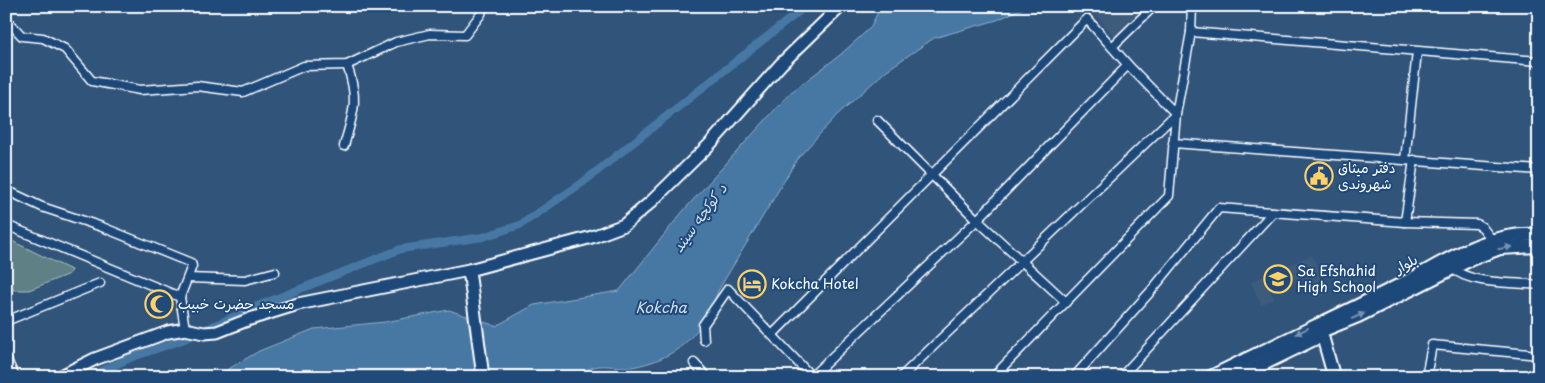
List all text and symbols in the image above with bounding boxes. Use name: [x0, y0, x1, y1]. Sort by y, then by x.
place label: دفتر میثاق شهروندی: [1338, 157, 1396, 194]
public building icon: دفتر میثاق شهروندی: [1304, 161, 1334, 191]
water label: د کوکچه سیند: [666, 178, 732, 257]
one-way arrow: [1497, 244, 1513, 252]
street label: بلوار: [1390, 249, 1421, 279]
place label: Sa Efshahid High School: [1297, 260, 1376, 297]
school or university icon: Sa Efshahid High School: [1263, 264, 1293, 294]
hotel icon: Kokcha Hotel: [737, 269, 767, 299]
place label: Kokcha Hotel: [771, 273, 859, 294]
mosque icon: مسجد حضرت خبیب: [144, 289, 174, 319]
place label: مسجد حضرت خبیب: [178, 293, 294, 314]
water label: Kokcha: [635, 295, 687, 318]
one-way arrow: [1351, 311, 1365, 319]
one-way arrow: [1294, 327, 1309, 335]

